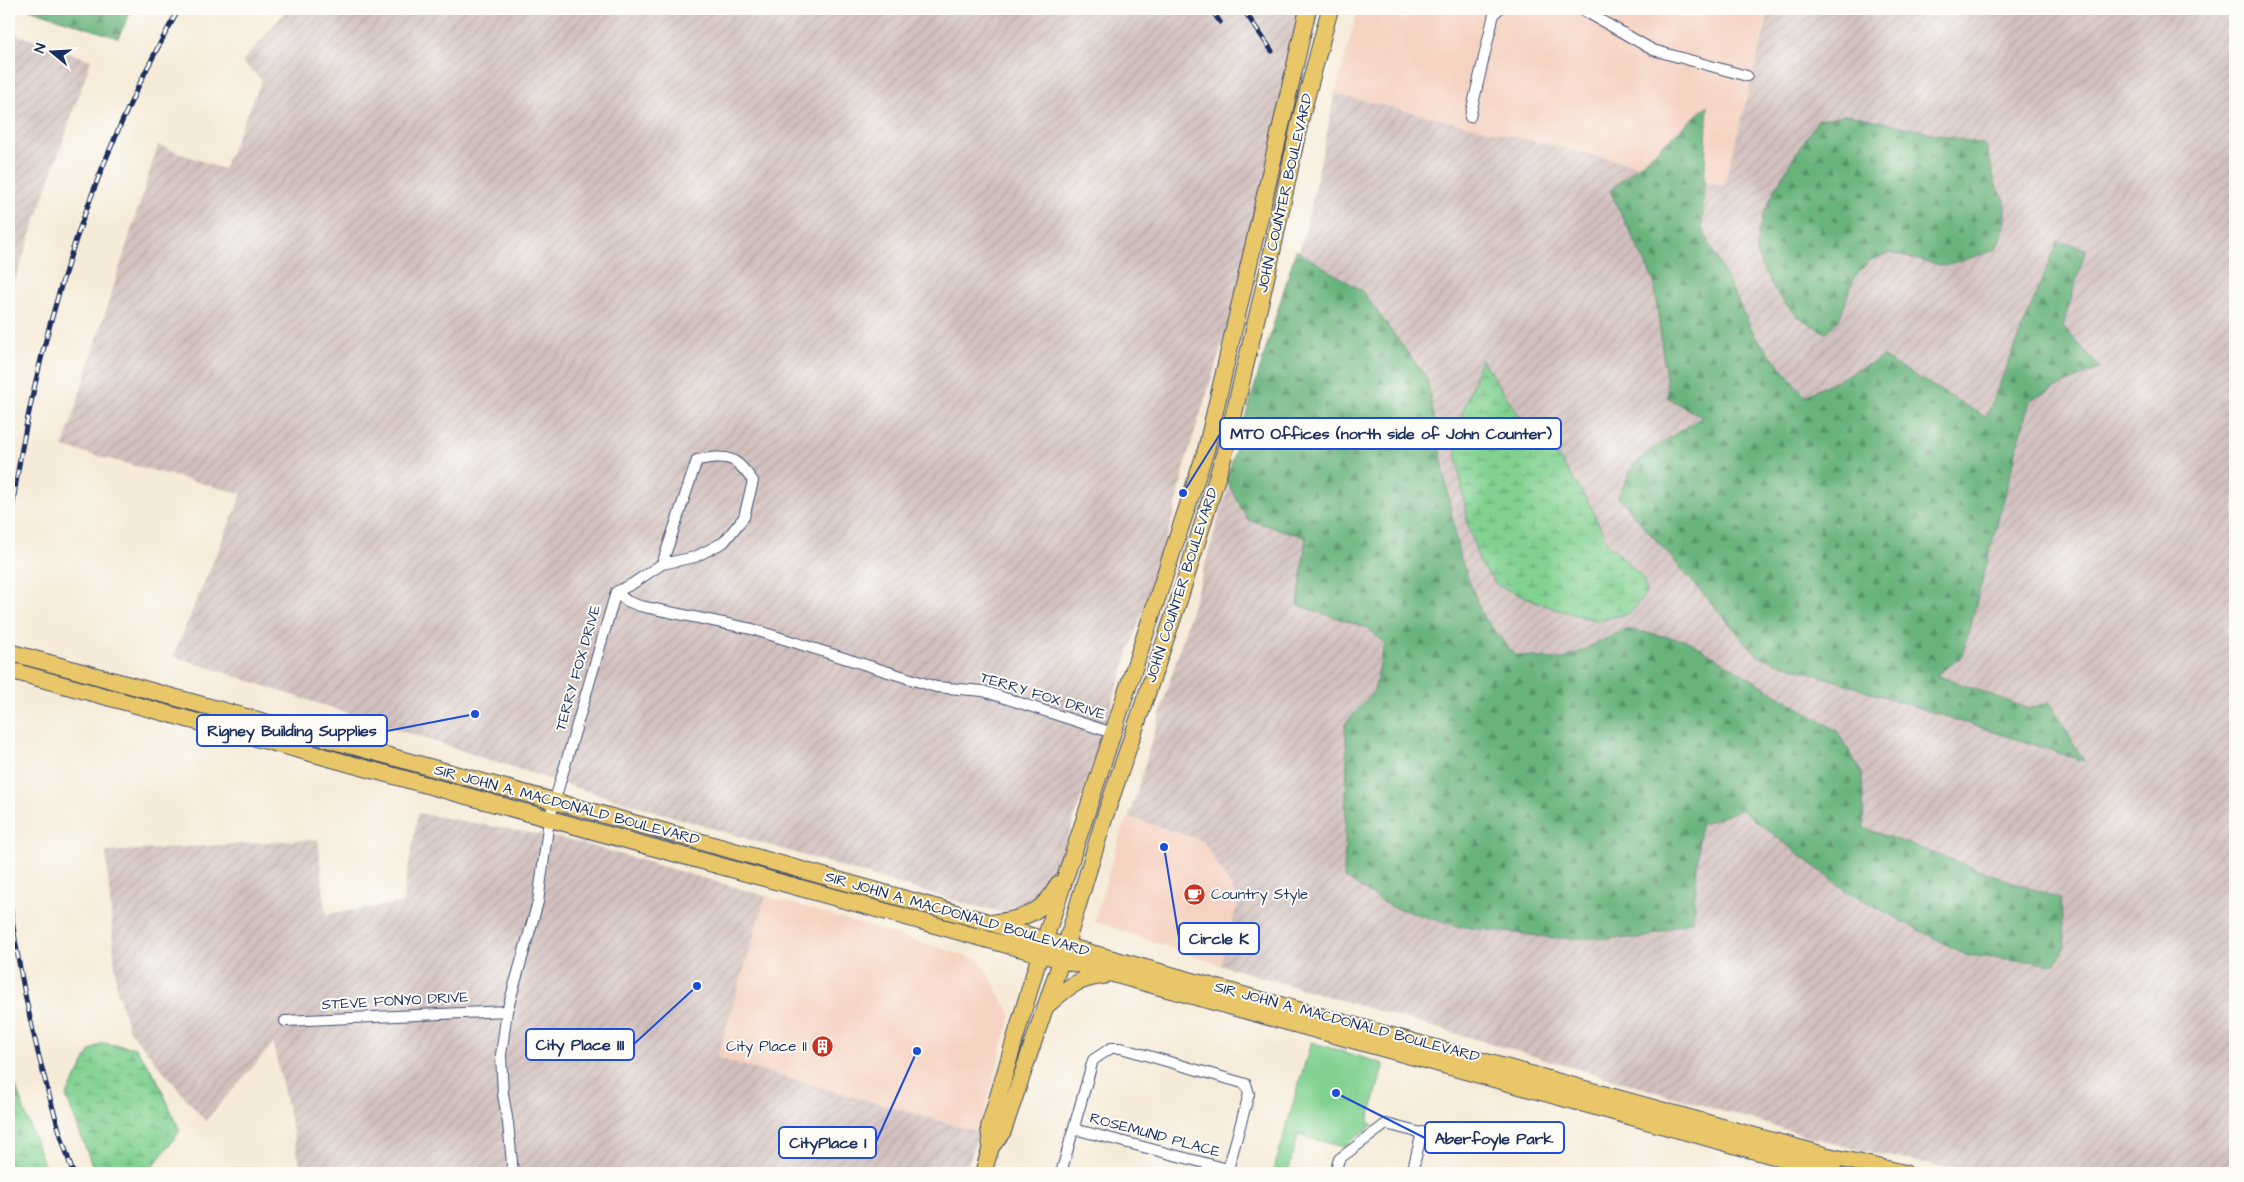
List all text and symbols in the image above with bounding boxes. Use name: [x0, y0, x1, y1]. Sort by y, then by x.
north arrow: [28, 28, 78, 78]
text: N: [30, 41, 52, 56]
street label: JOHN COUNTER BOULEVARD: [1252, 91, 1318, 295]
callout: MTO Offices (north side of John Counter): [1220, 418, 1561, 449]
text: MTO Offices (north side of John Counter): [1230, 423, 1552, 445]
street label: JOHN COUNTER BOULEVARD: [1141, 485, 1224, 685]
street label: TERRY FOX DRIVE: [550, 602, 606, 733]
street label: TERRY FOX DRIVE: [978, 667, 1108, 725]
callout: Rigney Building Supplies: [197, 715, 387, 746]
text: Rigney Building Supplies: [207, 720, 377, 744]
street label: SIR JOHN A. MACDONALD BOULEVARD: [432, 759, 702, 851]
street label: SIR JOHN A. MACDONALD BOULEVARD: [822, 866, 1092, 962]
cafe icon: Country Style: [1183, 882, 1207, 906]
place label: Country Style: [1211, 884, 1308, 906]
callout: Circle K: [1179, 923, 1259, 954]
text: Circle K: [1189, 928, 1249, 950]
street label: SIR JOHN A. MACDONALD BOULEVARD: [1212, 976, 1482, 1068]
street label: STEVE FONYO DRIVE: [321, 987, 469, 1015]
callout: City Place III: [526, 1029, 634, 1060]
text: City Place III: [536, 1034, 624, 1057]
building icon: City Place II: [811, 1034, 835, 1058]
place label: City Place II: [726, 1036, 807, 1058]
street label: ROSEMUND PLACE: [1087, 1107, 1223, 1163]
callout: Aberfoyle Park: [1425, 1122, 1564, 1153]
callout: CityPlace I: [779, 1127, 876, 1158]
text: Aberfoyle Park: [1435, 1128, 1553, 1151]
text: CityPlace I: [789, 1132, 867, 1155]

